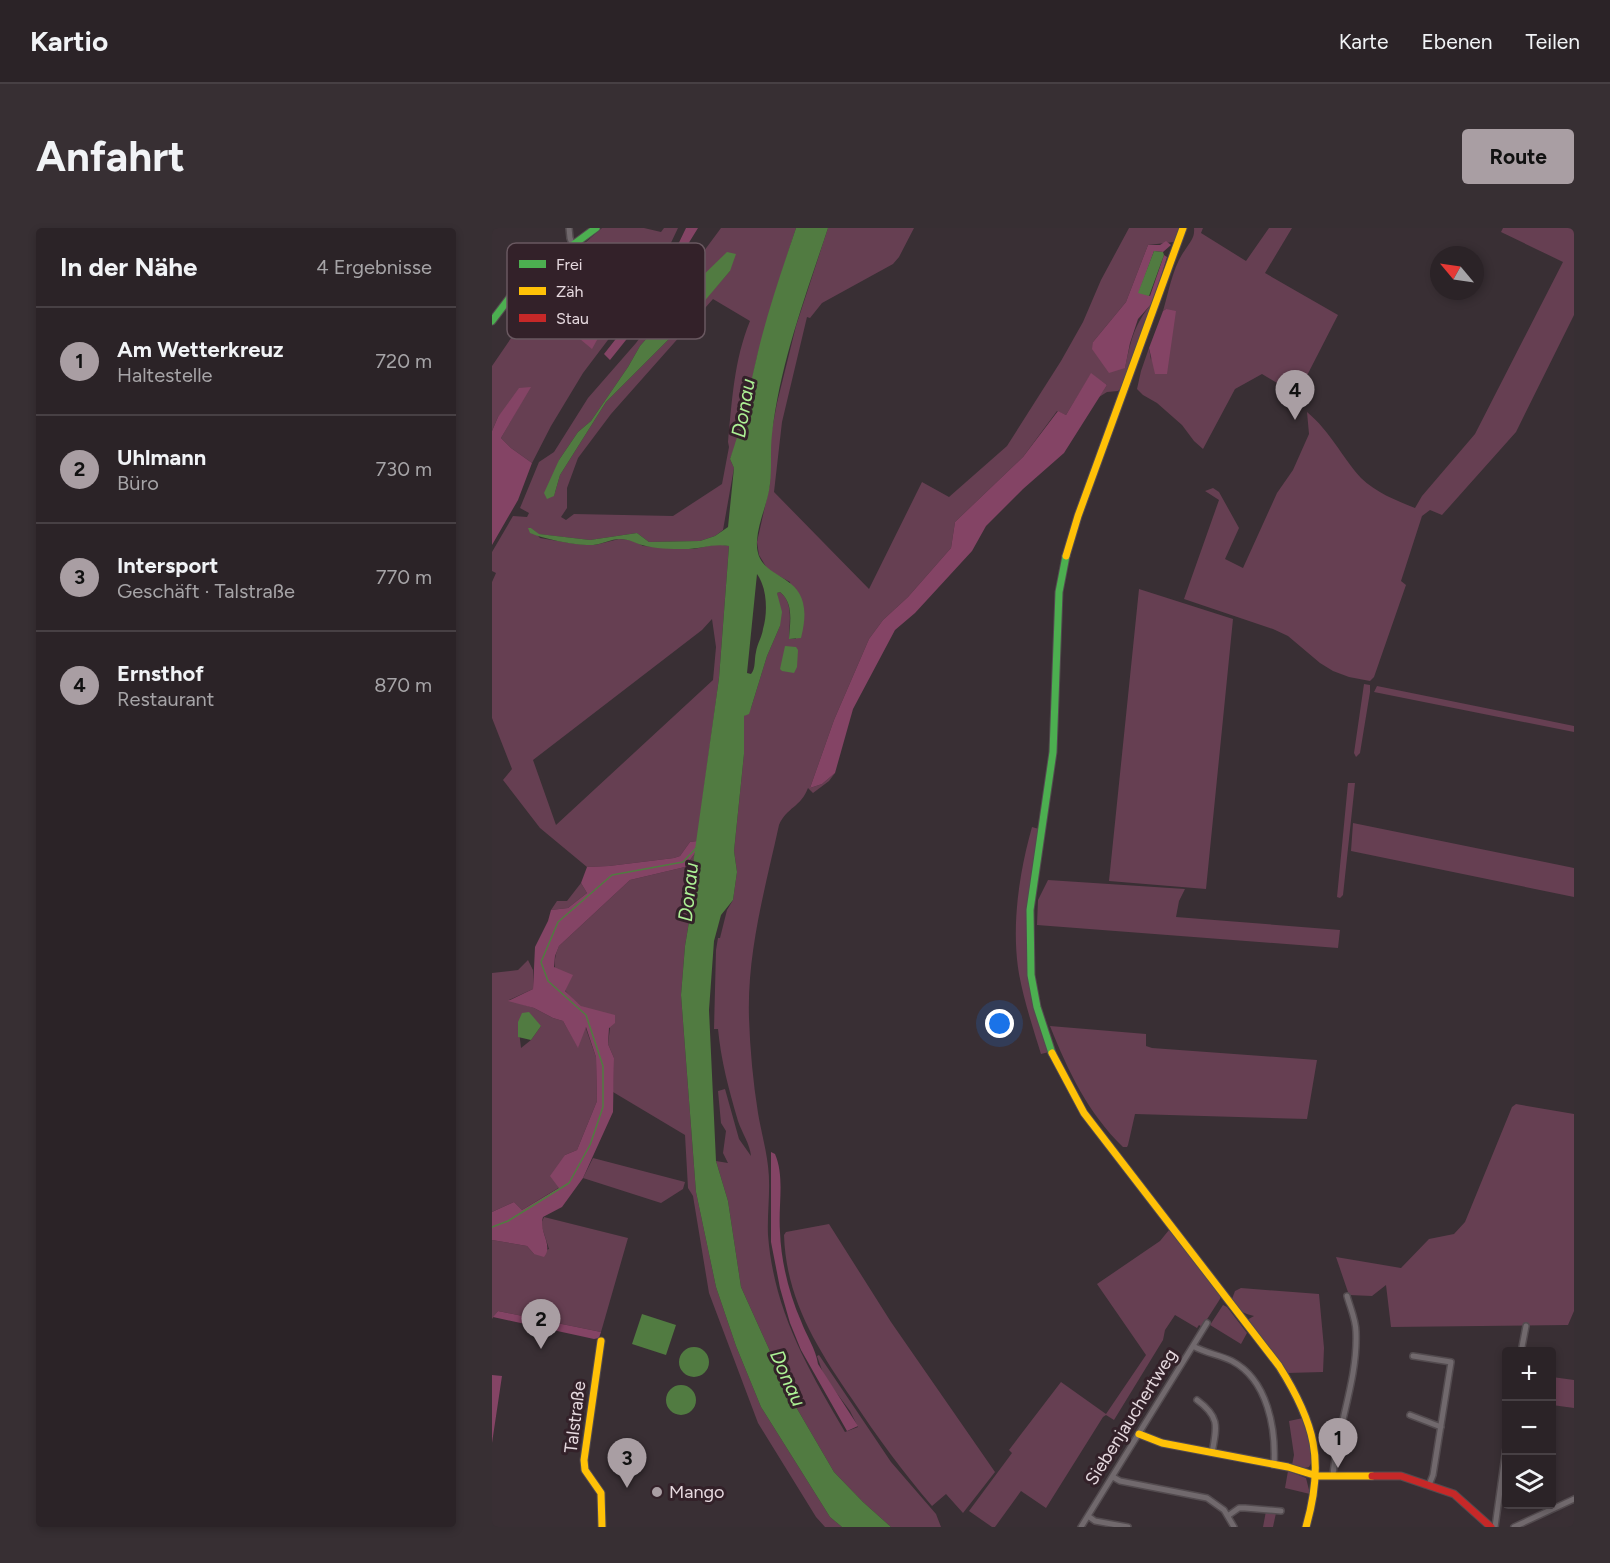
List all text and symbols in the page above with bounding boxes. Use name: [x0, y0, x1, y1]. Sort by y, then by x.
text: Kartio: [30, 24, 108, 58]
text: Karte: [1339, 29, 1388, 54]
text: Ebenen: [1421, 29, 1493, 54]
text: Teilen: [1526, 29, 1580, 54]
button: Route: [1462, 129, 1574, 184]
text: Anfahrt: [36, 131, 185, 182]
legend: [507, 243, 705, 339]
north arrow: [1430, 246, 1484, 300]
text: In der Nähe: [60, 251, 197, 283]
text: 4 Ergebnisse: [316, 255, 432, 279]
text: Frei: [556, 255, 582, 274]
text: Zäh: [556, 282, 583, 301]
text: Stau: [556, 309, 589, 328]
text: Am Wetterkreuz: [117, 336, 283, 363]
text: 1: [75, 349, 84, 373]
text: 720 m: [375, 349, 432, 373]
text: Haltestelle: [117, 363, 213, 387]
pin: 4: [1276, 370, 1314, 420]
water label: Donau: [726, 377, 760, 439]
text: Uhlmann: [117, 444, 206, 471]
text: 2: [74, 457, 85, 481]
text: 730 m: [376, 457, 432, 481]
text: Büro: [117, 471, 159, 495]
text: Intersport: [117, 552, 218, 579]
text: 3: [74, 565, 85, 589]
text: 770 m: [376, 565, 432, 589]
text: Geschäft · Talstraße: [117, 579, 295, 603]
text: Ernsthof: [117, 660, 204, 687]
text: 4: [73, 673, 86, 697]
text: 870 m: [374, 673, 432, 697]
text: Restaurant: [117, 687, 214, 711]
water label: Donau: [673, 861, 703, 923]
your location: [985, 1009, 1014, 1038]
pin: 2: [521, 1300, 560, 1349]
street label: Siebenjauchertweg: [1080, 1345, 1182, 1489]
water label: Donau: [765, 1346, 811, 1410]
map controls: [1502, 1347, 1556, 1509]
button: +: [1502, 1347, 1556, 1401]
street label: Talstraße: [560, 1380, 590, 1454]
button: −: [1502, 1401, 1556, 1455]
pin: 1: [1318, 1418, 1358, 1468]
pin: 3: [608, 1438, 646, 1488]
button: layers: [1502, 1455, 1556, 1509]
place label: Mango: [669, 1481, 724, 1503]
marker: Mango: [650, 1485, 664, 1499]

